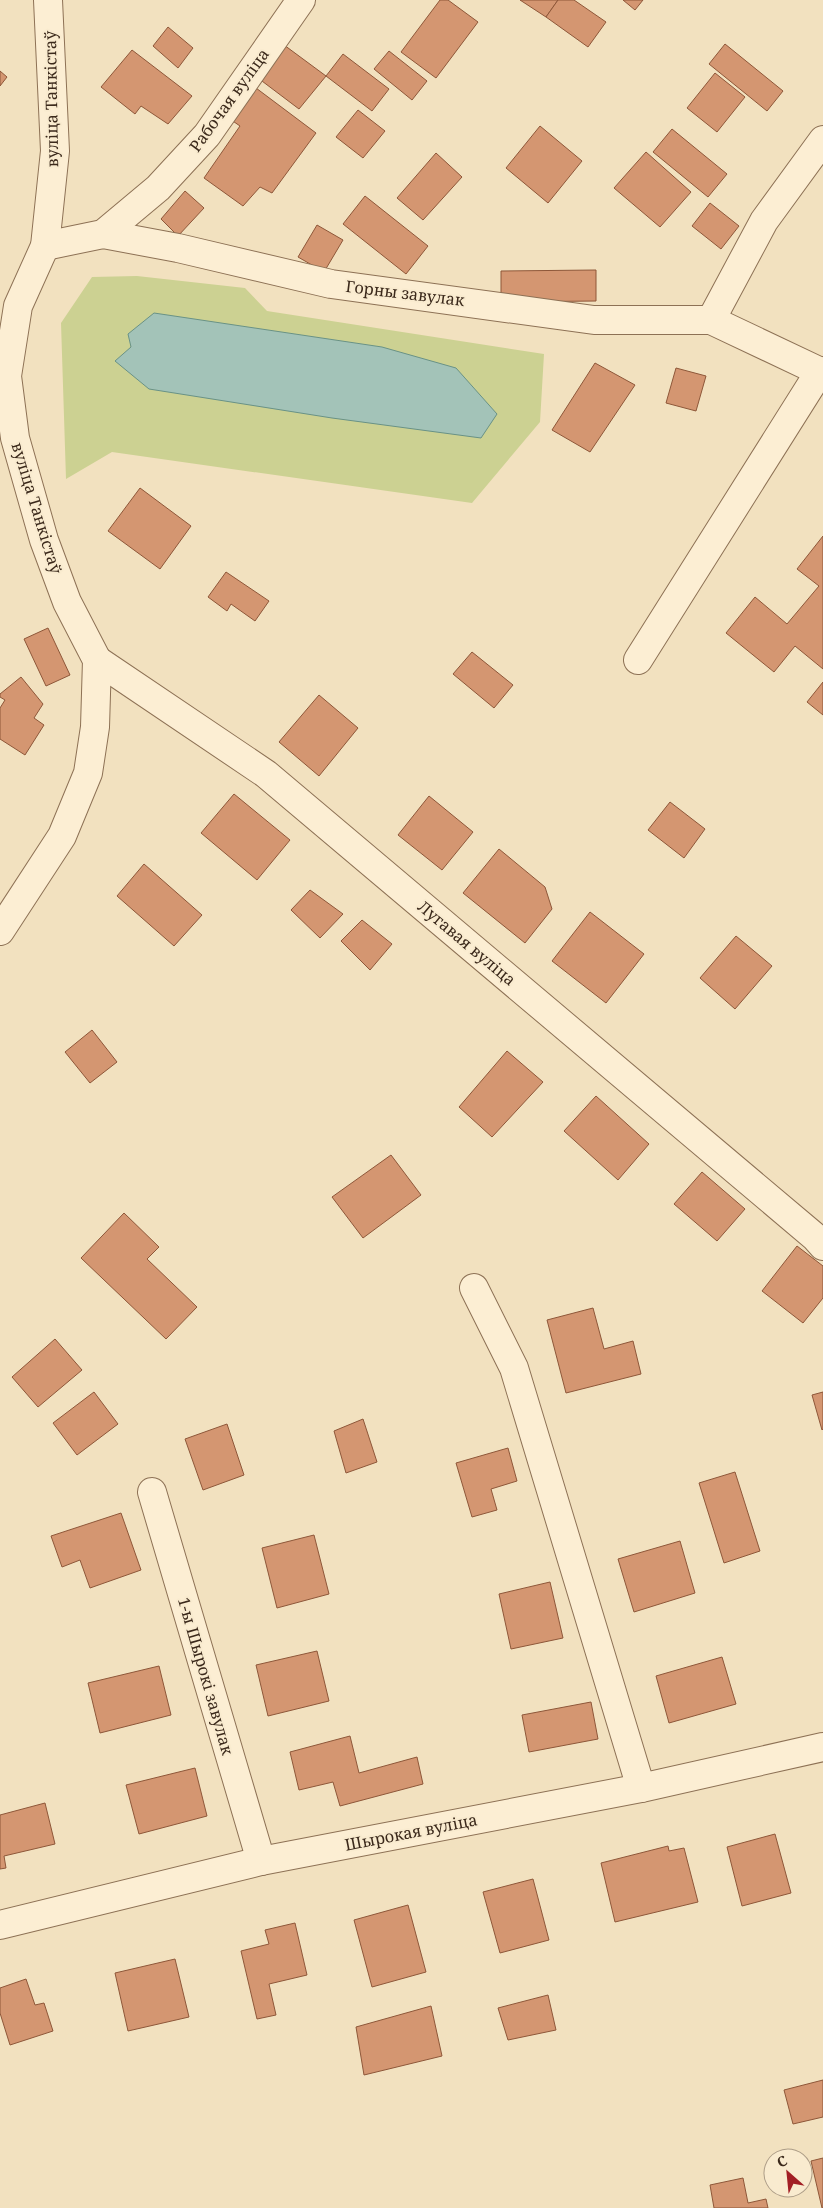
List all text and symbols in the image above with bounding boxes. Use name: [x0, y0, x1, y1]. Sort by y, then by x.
street label: вуліца Танкістаў: [39, 30, 63, 167]
street label: Рабочая вуліца: [184, 44, 274, 156]
street label: Горны завулак: [344, 275, 466, 311]
street label: вуліца Танкістаў: [7, 440, 68, 577]
street label: Лугавая вуліца: [413, 895, 521, 991]
street label: 1-ы Шырокі завулак: [173, 1595, 239, 1758]
street label: Шырокая вуліца: [343, 1808, 479, 1856]
north arrow: [763, 2148, 813, 2198]
text: С: [773, 2150, 790, 2172]

